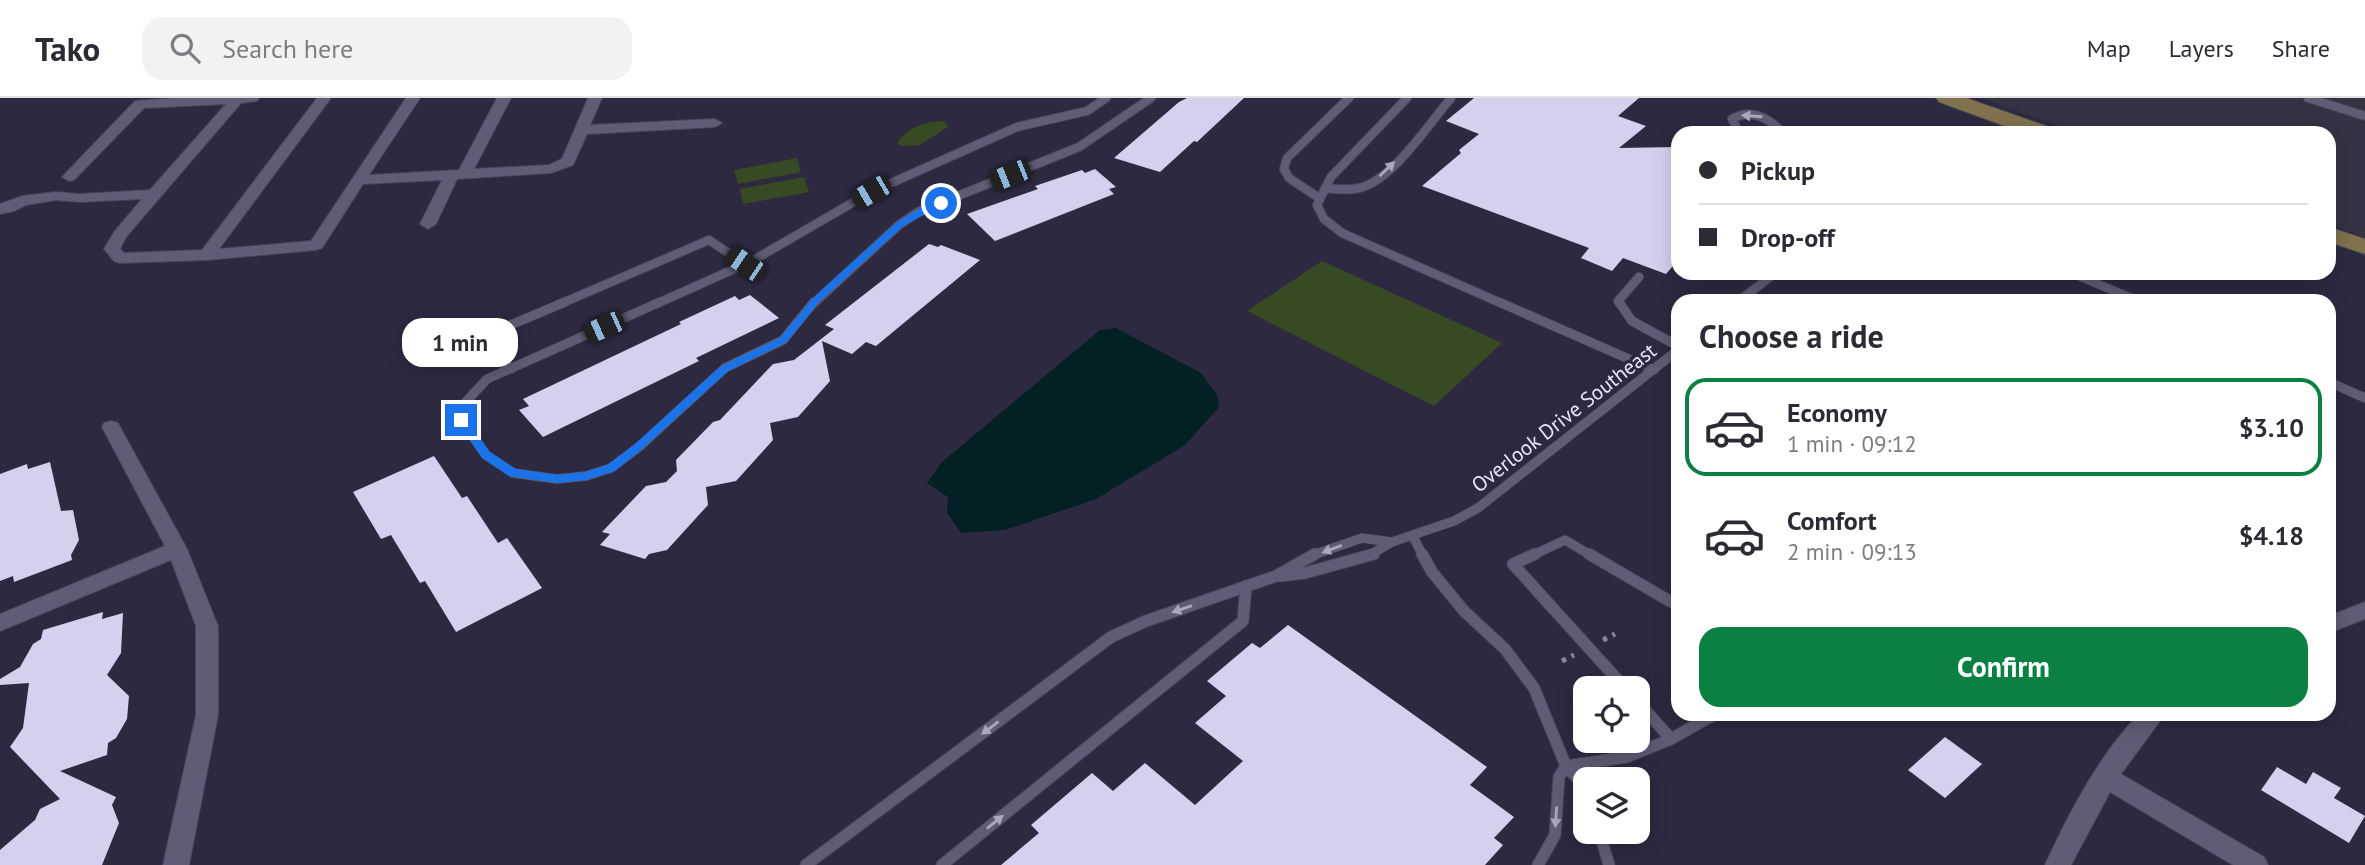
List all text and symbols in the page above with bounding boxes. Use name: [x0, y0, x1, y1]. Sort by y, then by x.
search box: [142, 17, 632, 80]
text: Tako: [35, 27, 100, 70]
icon: search: [166, 29, 204, 67]
text: Search here: [222, 32, 353, 65]
text: Map: [2087, 33, 2131, 64]
text: Layers: [2169, 33, 2234, 64]
text: Share: [2272, 33, 2330, 64]
one-way arrow: [1741, 110, 1763, 121]
text: Pickup: [1741, 154, 1815, 187]
car: [987, 157, 1034, 193]
one-way arrow: [1378, 161, 1395, 178]
car: [848, 172, 895, 212]
route start: [925, 187, 957, 219]
text: Drop-off: [1741, 221, 1835, 254]
car: [722, 244, 769, 284]
car: [581, 309, 628, 345]
text: Choose a ride: [1699, 315, 1884, 357]
callout: 1 min: [403, 318, 519, 368]
text: 1 min: [432, 328, 488, 357]
street label: Overlook Drive Southeast: [1466, 337, 1662, 498]
icon: car: [1703, 396, 1766, 459]
text: Economy: [1787, 396, 1887, 429]
route end: [445, 404, 477, 436]
text: $3.10: [2239, 411, 2304, 444]
text: 1 min · 09:12: [1787, 429, 1917, 458]
icon: car: [1703, 504, 1766, 567]
text: Comfort: [1787, 504, 1877, 537]
text: $4.18: [2239, 519, 2304, 552]
text: 2 min · 09:13: [1787, 537, 1917, 566]
one-way arrow: [1321, 543, 1342, 554]
one-way arrow: [1171, 604, 1192, 615]
button: Confirm: [1699, 627, 2308, 707]
map controls: [1573, 676, 1650, 844]
button: locate: [1573, 676, 1650, 753]
one-way arrow: [981, 720, 999, 734]
button: layers: [1573, 767, 1650, 844]
one-way arrow: [1550, 806, 1561, 828]
one-way arrow: [986, 815, 1003, 830]

